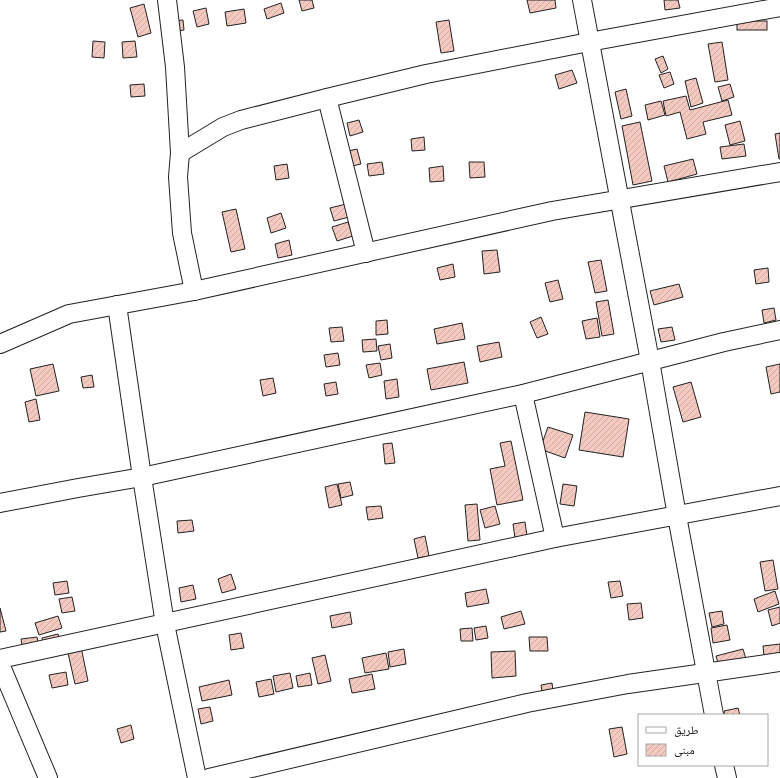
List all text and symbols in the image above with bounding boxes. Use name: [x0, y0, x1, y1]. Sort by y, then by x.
legend: [638, 714, 768, 766]
text: طريق: [674, 723, 699, 737]
text: مبنى: [674, 743, 695, 757]

